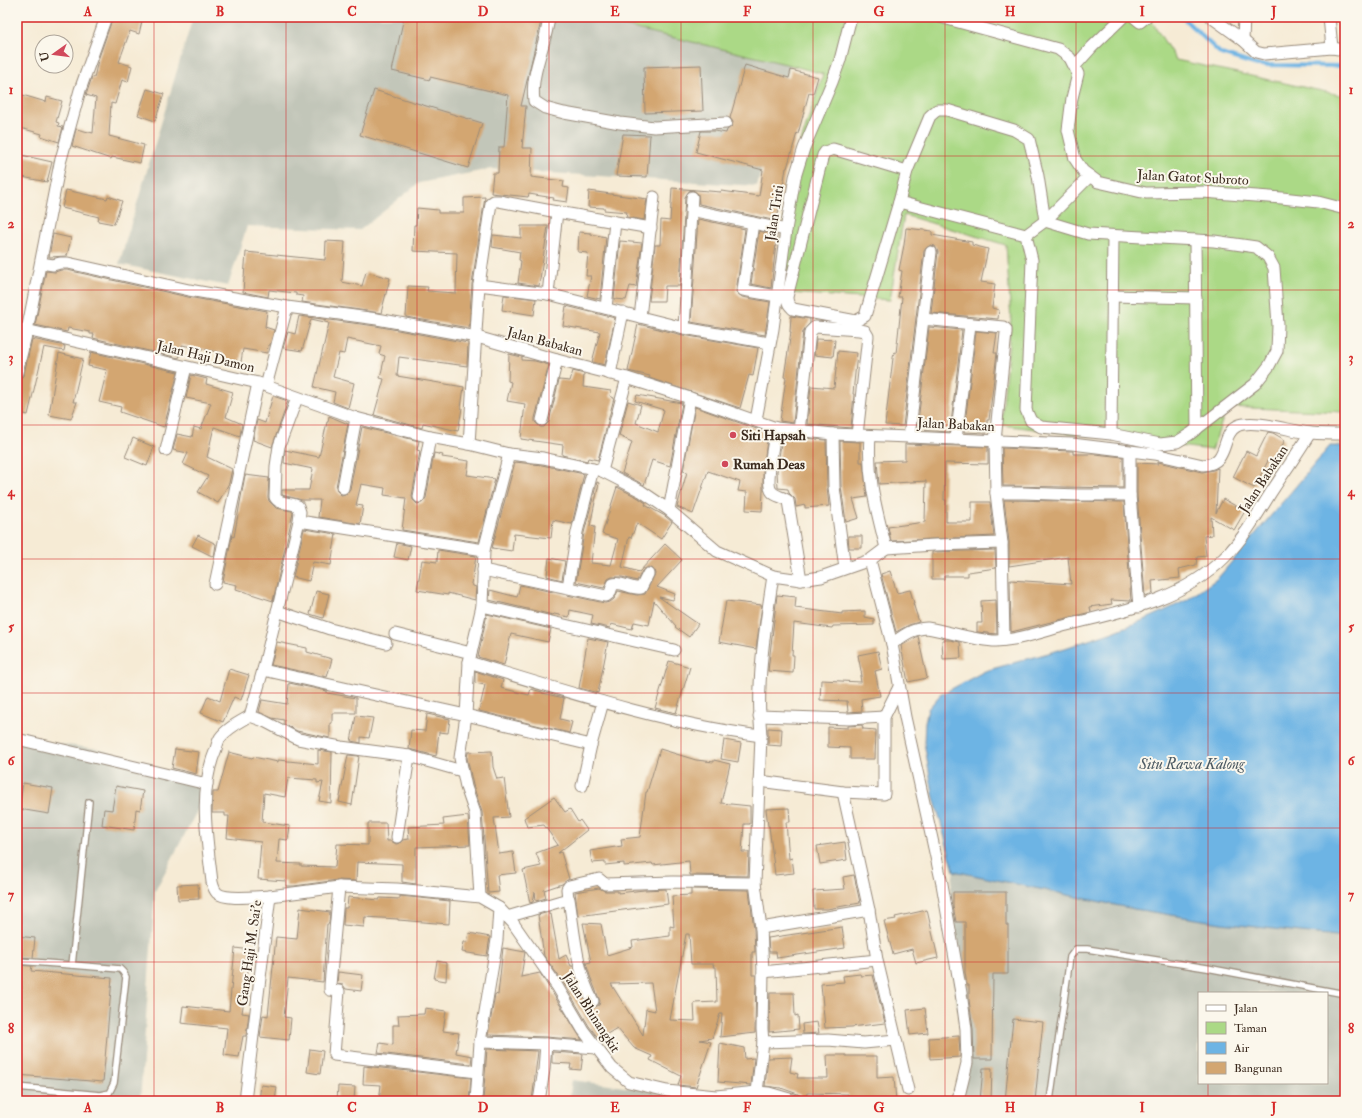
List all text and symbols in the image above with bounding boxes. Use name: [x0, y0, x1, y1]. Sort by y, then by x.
text: A: [83, 4, 93, 20]
text: B: [216, 4, 224, 20]
text: C: [347, 4, 357, 20]
text: D: [478, 4, 489, 20]
text: E: [610, 4, 620, 20]
text: F: [743, 4, 752, 20]
text: G: [874, 4, 885, 20]
text: H: [1005, 4, 1016, 20]
text: I: [1139, 4, 1145, 20]
text: J: [1270, 4, 1277, 21]
north arrow: [34, 34, 74, 74]
text: U: [37, 49, 52, 62]
text: 1: [9, 82, 14, 98]
text: 1: [1349, 82, 1354, 98]
street label: Jalan Gatot Subroto: [1136, 166, 1249, 189]
street label: Jalan Triti: [762, 184, 787, 243]
text: 2: [8, 216, 15, 232]
text: 2: [1348, 216, 1355, 232]
street label: Jalan Babakan: [504, 323, 585, 360]
street label: Jalan Haji Damon: [154, 337, 256, 376]
text: 3: [9, 350, 14, 366]
text: 3: [1349, 350, 1354, 366]
street label: Jalan Babakan: [916, 414, 995, 435]
place label: Siti Hapsah: [741, 427, 806, 445]
marker: Siti Hapsah: [728, 430, 738, 440]
street label: Jalan Babakan: [1235, 442, 1292, 517]
place label: Rumah Deas: [733, 456, 805, 473]
marker: Rumah Deas: [720, 459, 730, 469]
text: 4: [6, 484, 15, 500]
text: 4: [1346, 484, 1355, 500]
text: 5: [8, 619, 14, 635]
text: 5: [1348, 619, 1354, 635]
text: 6: [8, 753, 16, 769]
text: 6: [1348, 753, 1356, 769]
water label: Situ Rawa Kalong: [1138, 755, 1246, 774]
text: 7: [8, 887, 15, 903]
text: 7: [1348, 887, 1355, 903]
street label: Gang Haji M. Sai'e: [234, 899, 265, 1007]
street label: Jalan Bhinangkit: [559, 968, 624, 1056]
legend: [1198, 992, 1328, 1084]
text: Jalan: [1233, 1001, 1258, 1016]
text: 8: [8, 1021, 14, 1037]
text: Taman: [1234, 1021, 1267, 1036]
text: 8: [1348, 1021, 1354, 1037]
text: Air: [1233, 1041, 1250, 1056]
text: Bangunan: [1234, 1061, 1283, 1076]
text: A: [83, 1100, 93, 1116]
text: B: [216, 1100, 224, 1116]
text: C: [347, 1100, 357, 1116]
text: D: [478, 1100, 489, 1116]
text: E: [610, 1100, 620, 1116]
text: F: [743, 1100, 752, 1116]
text: G: [874, 1100, 885, 1116]
text: H: [1005, 1100, 1016, 1116]
text: I: [1139, 1100, 1145, 1116]
text: J: [1270, 1100, 1277, 1117]

